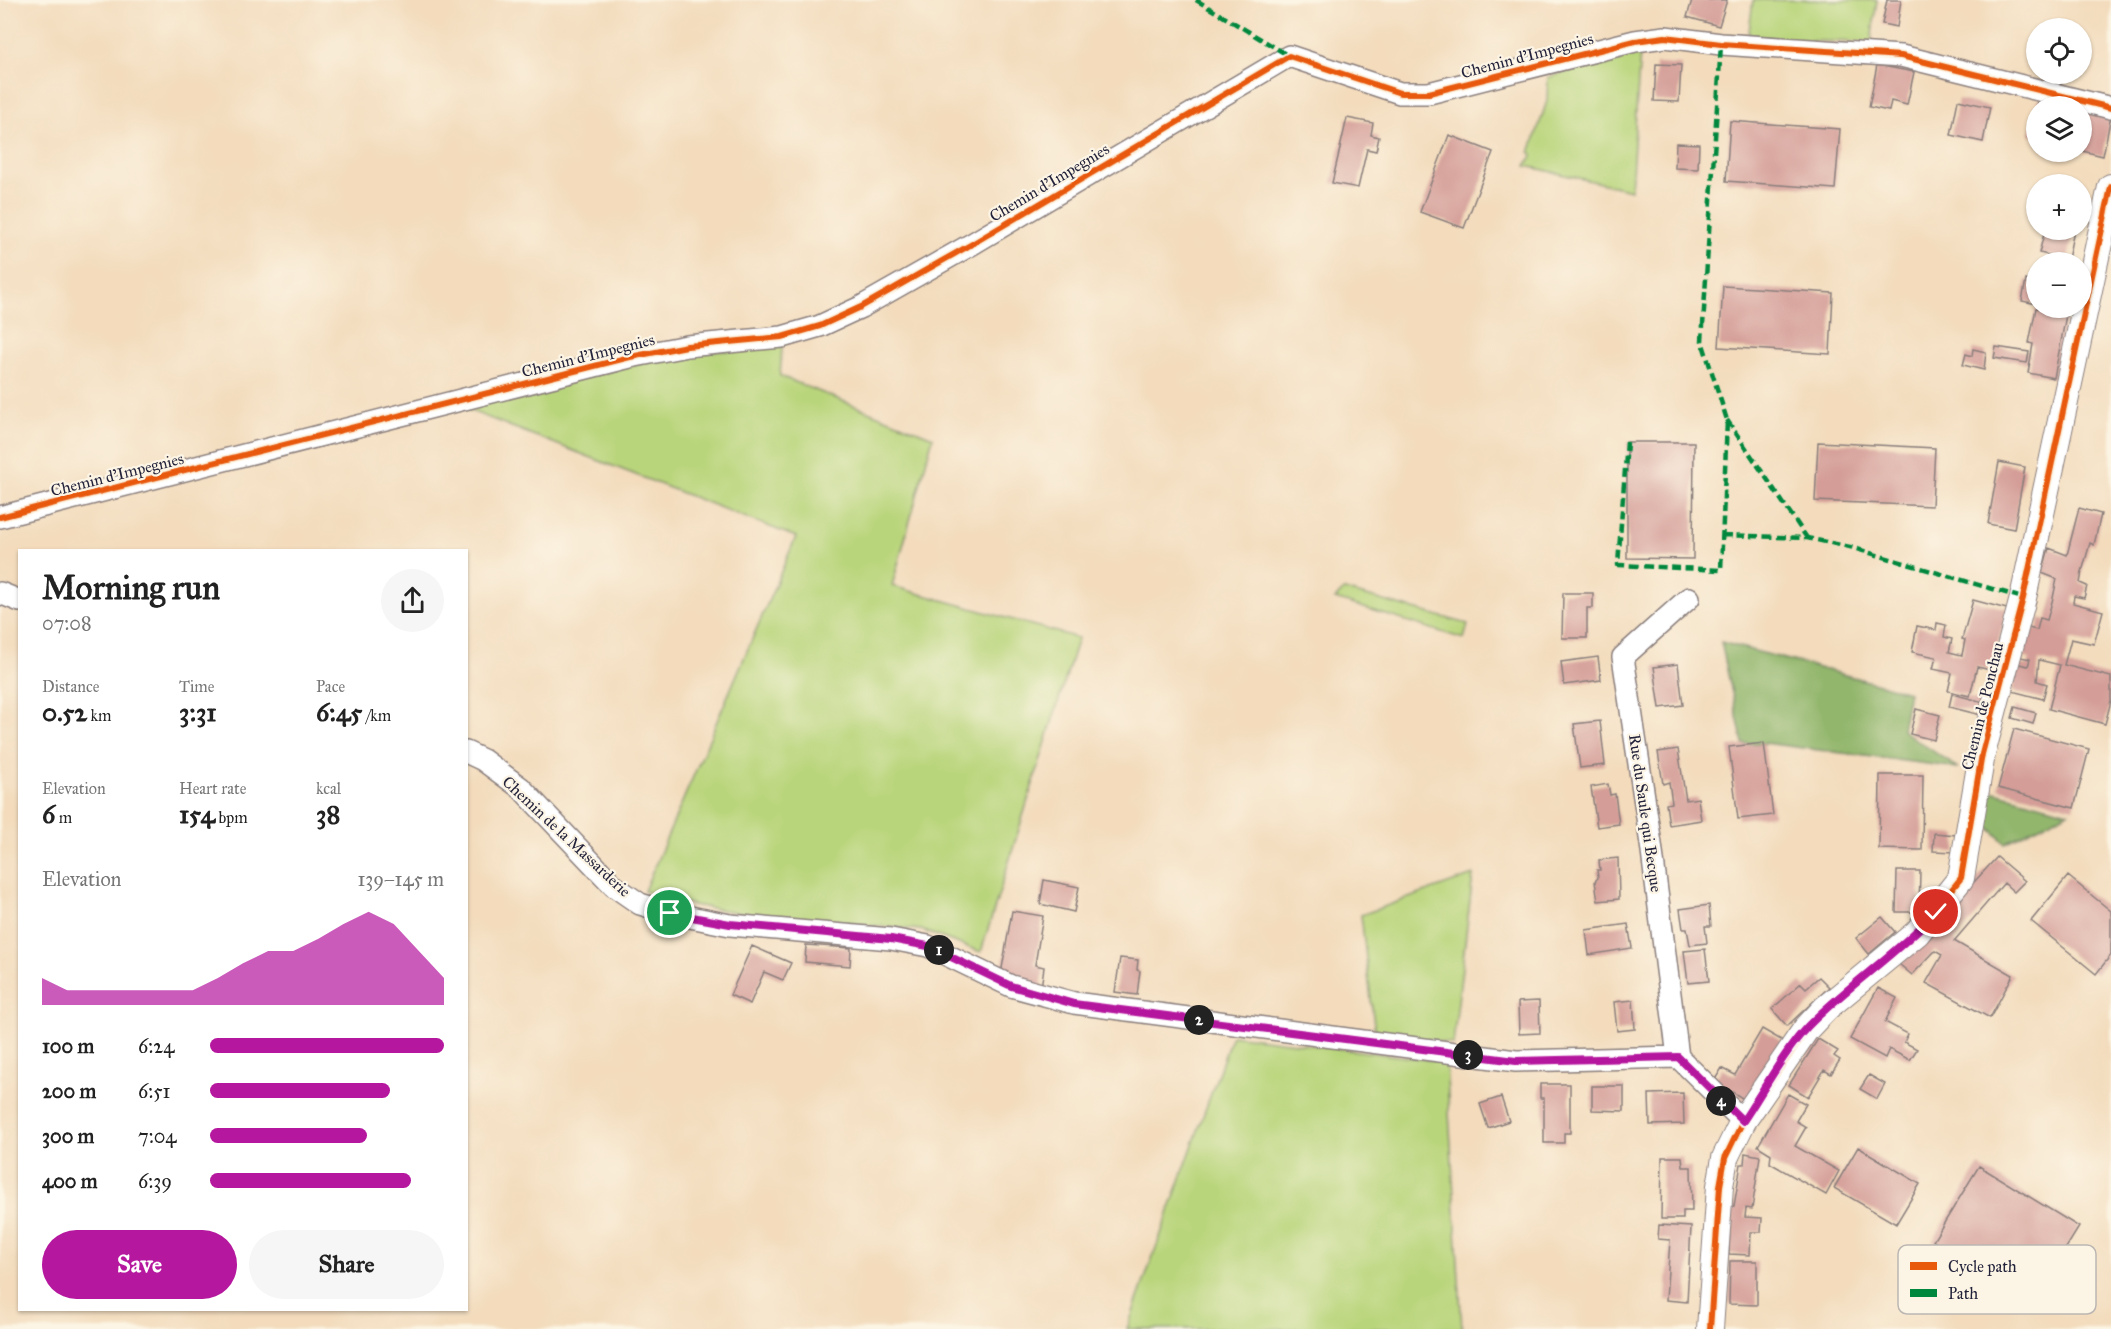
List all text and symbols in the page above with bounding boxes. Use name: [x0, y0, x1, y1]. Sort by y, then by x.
map controls: [2026, 18, 2092, 318]
button: locate: [2026, 18, 2092, 84]
street label: Chemin d'Impegnies: [1459, 29, 1596, 83]
button: layers: [2026, 96, 2092, 162]
street label: Chemin d'Impegnies: [986, 139, 1113, 227]
button: +: [2026, 174, 2092, 240]
button: −: [2026, 252, 2092, 318]
street label: Chemin d'Impegnies: [520, 330, 657, 382]
street label: Chemin d'Impegnies: [49, 449, 186, 501]
text: Morning run: [42, 568, 220, 608]
button: share: [381, 569, 444, 632]
text: 07:08: [42, 611, 92, 635]
street label: Chemin de Ponchau: [1957, 640, 2008, 772]
text: Distance: [42, 677, 99, 696]
text: Time: [179, 677, 214, 696]
text: Pace: [316, 677, 345, 696]
text: 0.52: [42, 696, 87, 728]
text: 3:31: [179, 696, 217, 728]
text: 6:45: [316, 696, 362, 728]
text: km: [87, 706, 111, 725]
text: /km: [362, 706, 391, 725]
street label: Rue du Saule qui Becque: [1624, 733, 1666, 894]
street label: Chemin de la Massarderie: [499, 772, 635, 901]
text: Elevation: [42, 779, 106, 798]
text: Heart rate: [179, 779, 246, 798]
text: kcal: [316, 779, 341, 798]
text: 6: [42, 798, 55, 830]
text: 154: [179, 798, 215, 830]
text: 38: [316, 798, 340, 830]
text: m: [55, 808, 72, 827]
text: bpm: [215, 808, 248, 827]
text: Elevation: [42, 867, 121, 891]
text: 139–145 m: [357, 867, 444, 891]
pin: [1910, 886, 1961, 937]
pin: [644, 887, 695, 938]
icon: check: [1919, 895, 1952, 928]
icon: arrive: [653, 896, 686, 929]
pin: 1: [924, 935, 954, 965]
text: 1: [936, 940, 942, 959]
pin: 2: [1184, 1005, 1214, 1035]
text: 2: [1195, 1010, 1203, 1029]
text: 100 m: [42, 1034, 94, 1058]
text: 6:24: [138, 1034, 174, 1058]
pin: 3: [1453, 1040, 1483, 1070]
text: 3: [1465, 1045, 1471, 1064]
text: 200 m: [42, 1079, 96, 1103]
text: 6:51: [138, 1079, 171, 1103]
pin: 4: [1706, 1086, 1736, 1116]
text: 4: [1717, 1091, 1725, 1110]
text: 300 m: [42, 1124, 94, 1148]
text: 7:04: [138, 1124, 177, 1148]
text: 400 m: [42, 1169, 98, 1193]
text: 6:39: [138, 1169, 172, 1193]
button: Save: [42, 1230, 237, 1299]
button: Share: [249, 1230, 444, 1299]
legend: [1898, 1245, 2096, 1314]
text: Cycle path: [1948, 1257, 2017, 1276]
text: Path: [1948, 1284, 1978, 1303]

